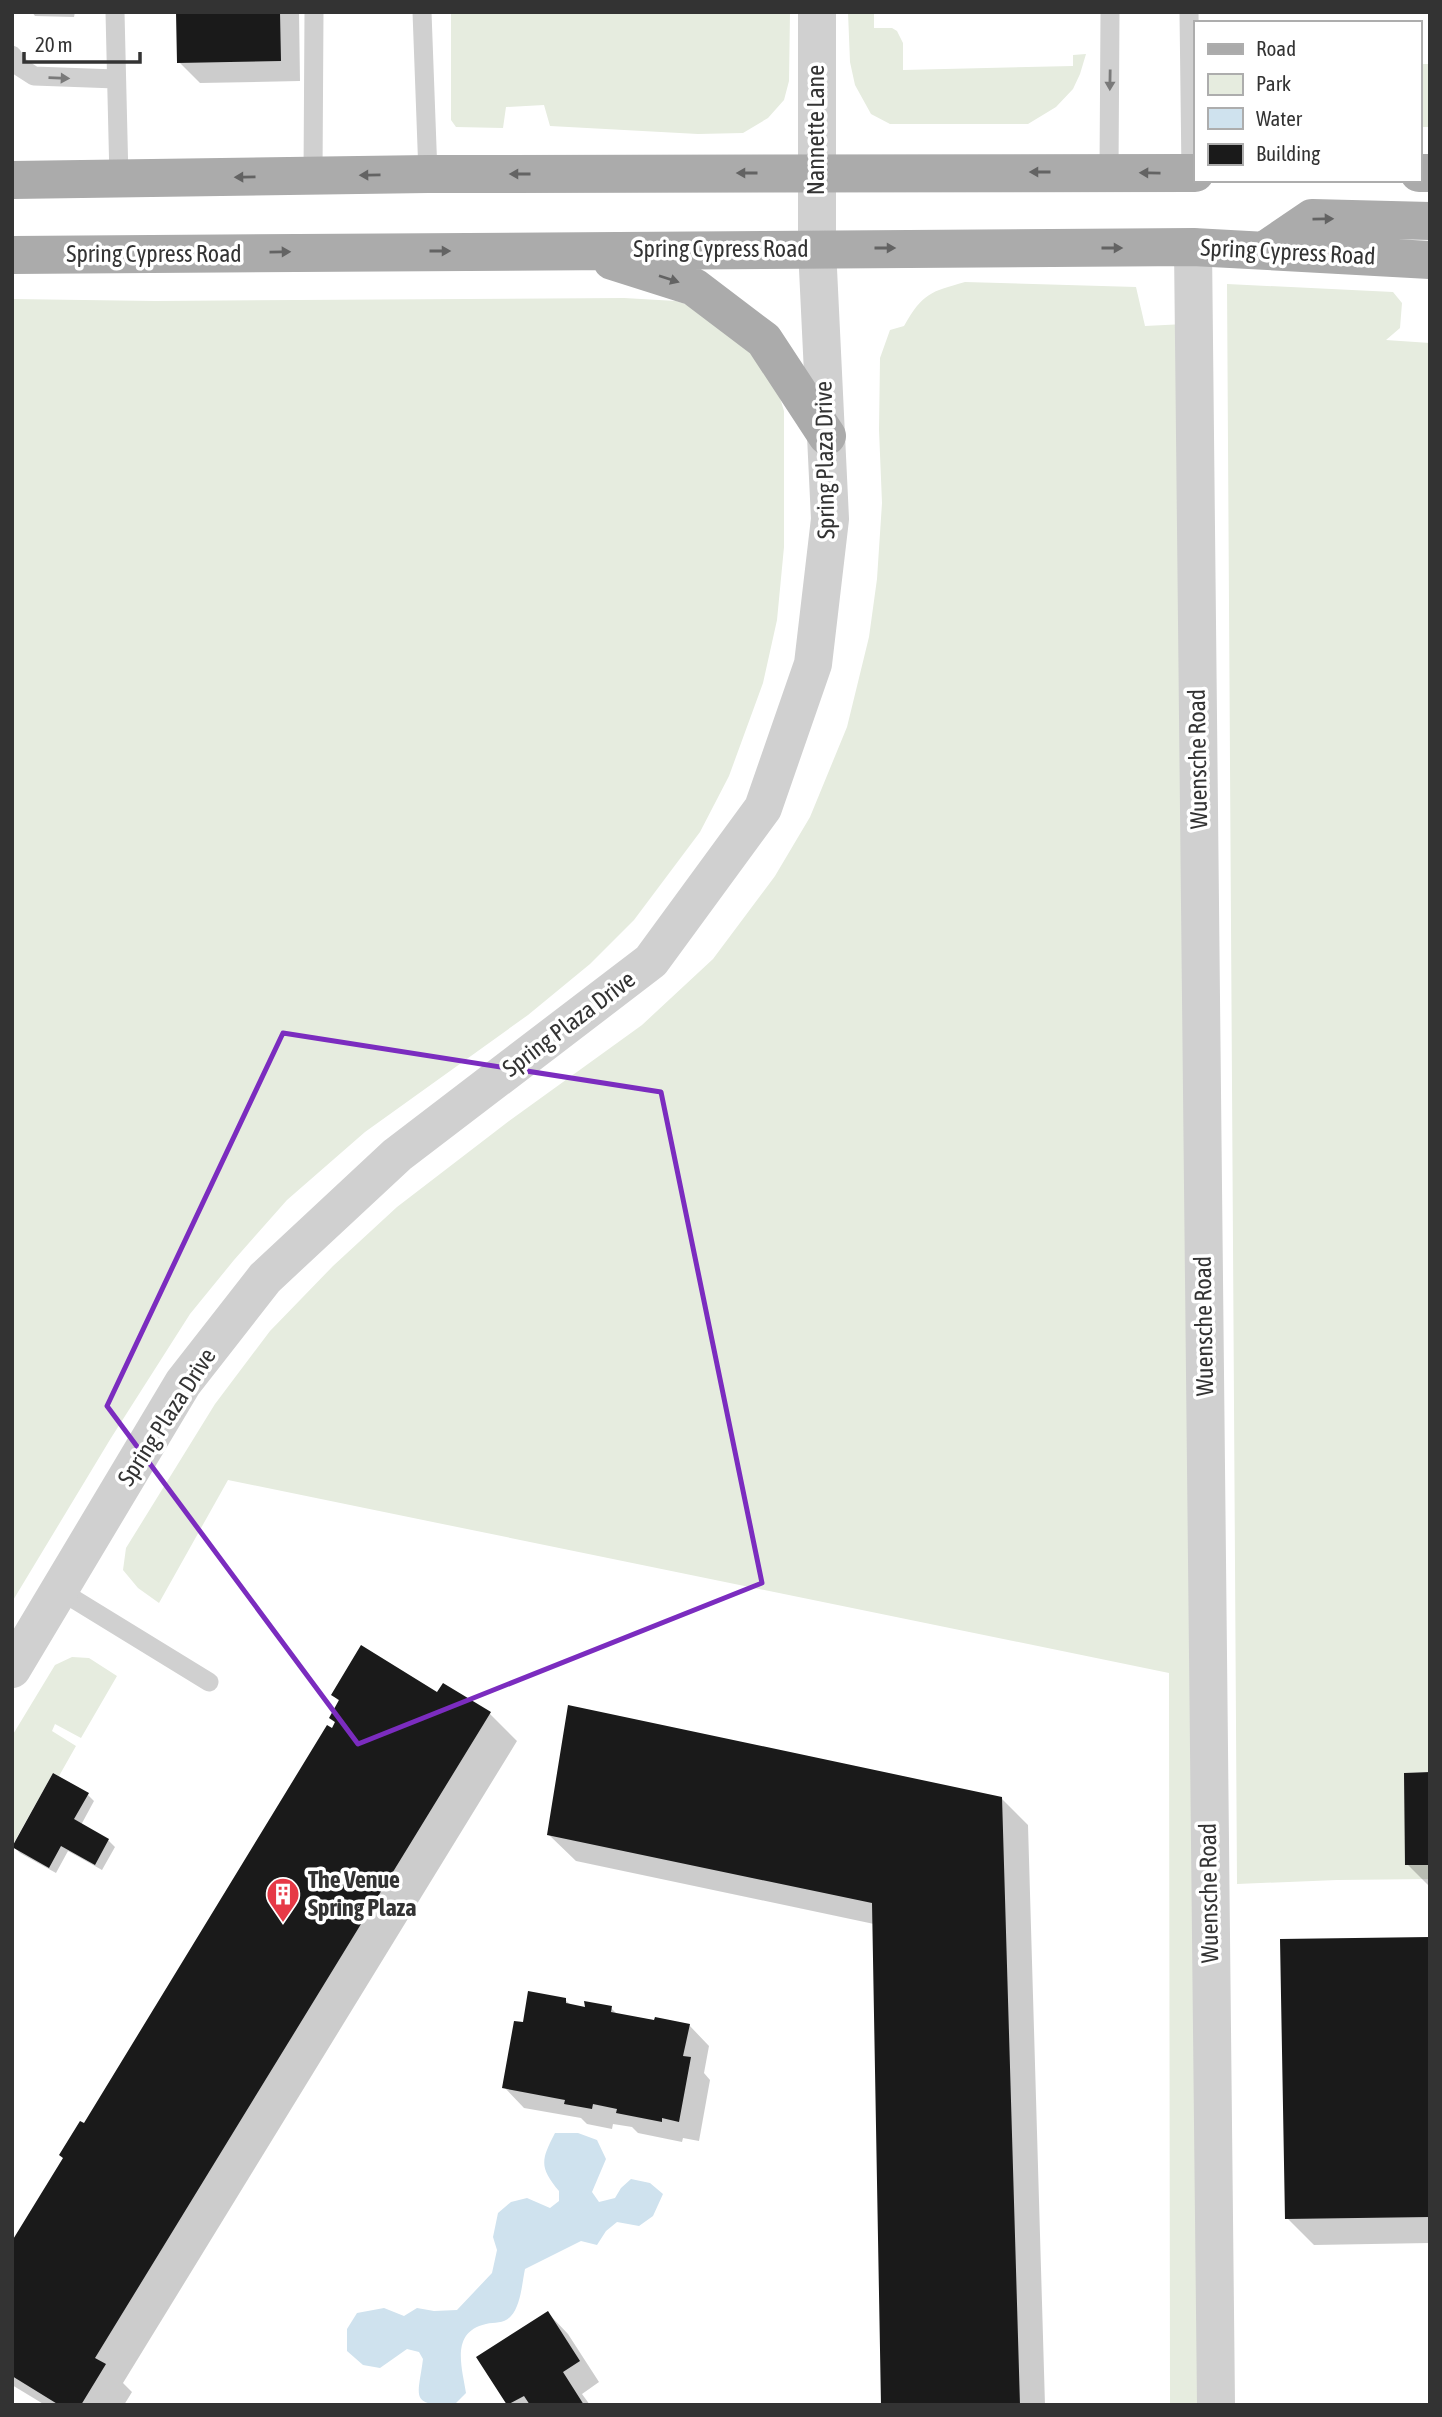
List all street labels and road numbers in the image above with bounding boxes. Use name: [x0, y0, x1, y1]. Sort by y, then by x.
street label: Nannette Lane: [802, 65, 829, 195]
street label: Spring Cypress Road: [1200, 233, 1376, 270]
street label: Spring Cypress Road: [633, 235, 809, 262]
street label: Spring Cypress Road: [66, 240, 242, 267]
street label: Spring Plaza Drive: [810, 381, 839, 539]
street label: Wuensche Road: [1183, 689, 1212, 829]
street label: Spring Plaza Drive: [497, 965, 640, 1082]
street label: Wuensche Road: [1189, 1256, 1218, 1396]
street label: Spring Plaza Drive: [112, 1343, 221, 1490]
street label: Wuensche Road: [1194, 1823, 1223, 1963]

